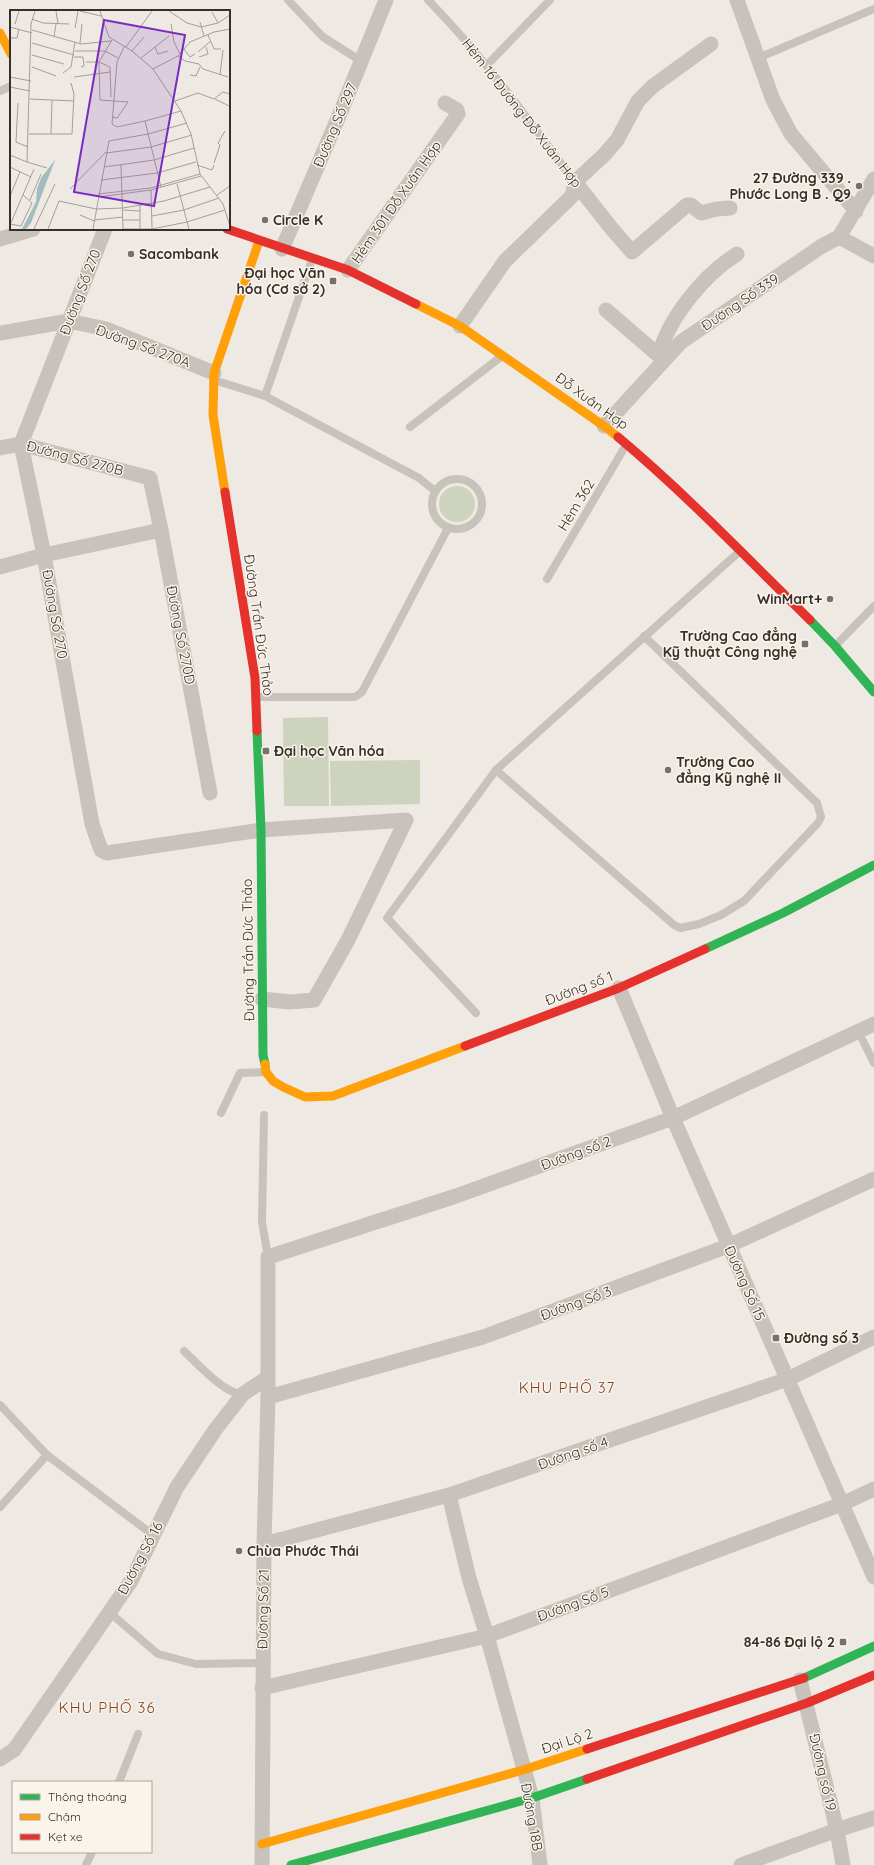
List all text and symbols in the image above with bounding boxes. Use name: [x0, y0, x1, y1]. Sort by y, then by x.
inset map: [10, 10, 230, 230]
street label: Hẻm 16 Đường Đỗ Xuân Hợp: [458, 35, 586, 191]
street label: Đường Số 297: [309, 80, 361, 170]
street label: Hẻm 301 Đỗ Xuân Hợp: [347, 137, 445, 267]
place label: 27 Đường 339 . Phước Long B . Q9: [729, 169, 851, 203]
marker: 27 Đường 339 . Phước Long B . Q9: [854, 181, 864, 191]
place label: Circle K: [273, 211, 323, 229]
marker: Circle K: [260, 215, 270, 225]
place label: Sacombank: [139, 245, 219, 263]
street label: Đường Số 270: [55, 247, 105, 337]
marker: Sacombank: [126, 249, 136, 259]
place label: Đại học Văn hóa (Cơ sở 2): [237, 264, 325, 298]
street label: Đường Số 339: [698, 269, 782, 335]
marker: Đại học Văn hóa (Cơ sở 2): [328, 276, 338, 286]
street label: Đường Số 270A: [93, 321, 193, 371]
street label: Đỗ Xuân Hợp: [552, 368, 632, 434]
street label: Đường Số 270B: [25, 436, 125, 480]
street label: Hẻm 362: [554, 476, 599, 534]
street label: Đường Trần Đức Thảo: [240, 553, 278, 697]
street label: Đường Số 270: [38, 568, 72, 660]
street label: Đường Số 270D: [163, 584, 199, 686]
place label: WinMart+: [757, 590, 822, 608]
marker: WinMart+: [825, 594, 835, 604]
place label: Trường Cao đẳng Kỹ thuật Công nghệ: [663, 627, 797, 661]
marker: Trường Cao đẳng Kỹ thuật Công nghệ: [800, 639, 810, 649]
place label: Đại học Văn hóa: [273, 742, 384, 760]
marker: Đại học Văn hóa: [261, 746, 271, 756]
place label: Trường Cao đẳng Kỹ nghệ II: [676, 753, 781, 787]
marker: Trường Cao đẳng Kỹ nghệ II: [663, 765, 673, 775]
street label: Đường Trần Đức Thảo: [238, 878, 258, 1022]
street label: Đường số 1: [543, 967, 615, 1009]
street label: Đường số 2: [538, 1132, 614, 1174]
street label: Đường Số 15: [720, 1243, 770, 1323]
street label: Đường Số 3: [538, 1282, 614, 1324]
place label: Đường số 3: [783, 1329, 859, 1347]
marker: Đường số 3: [771, 1333, 781, 1343]
district label: KHU PHỐ 37: [519, 1378, 615, 1397]
street label: Đường số 4: [535, 1433, 611, 1473]
street label: Đường Số 16: [113, 1518, 167, 1598]
place label: Chùa Phước Thái: [247, 1542, 359, 1560]
marker: Chùa Phước Thái: [234, 1546, 244, 1556]
street label: Đường Số 21: [253, 1569, 273, 1649]
street label: Đường Số 5: [535, 1583, 611, 1625]
place label: 84-86 Đại lộ 2: [744, 1633, 835, 1651]
marker: 84-86 Đại lộ 2: [838, 1637, 848, 1647]
district label: KHU PHỐ 36: [59, 1698, 155, 1717]
street label: Đại Lộ 2: [539, 1724, 595, 1758]
street label: Đường số 19: [805, 1731, 841, 1813]
legend: [12, 1781, 152, 1853]
street label: Đường 18B: [517, 1781, 547, 1853]
text: Thông thoáng: [48, 1789, 127, 1804]
text: Chậm: [48, 1809, 81, 1824]
text: Kẹt xe: [48, 1829, 83, 1844]

